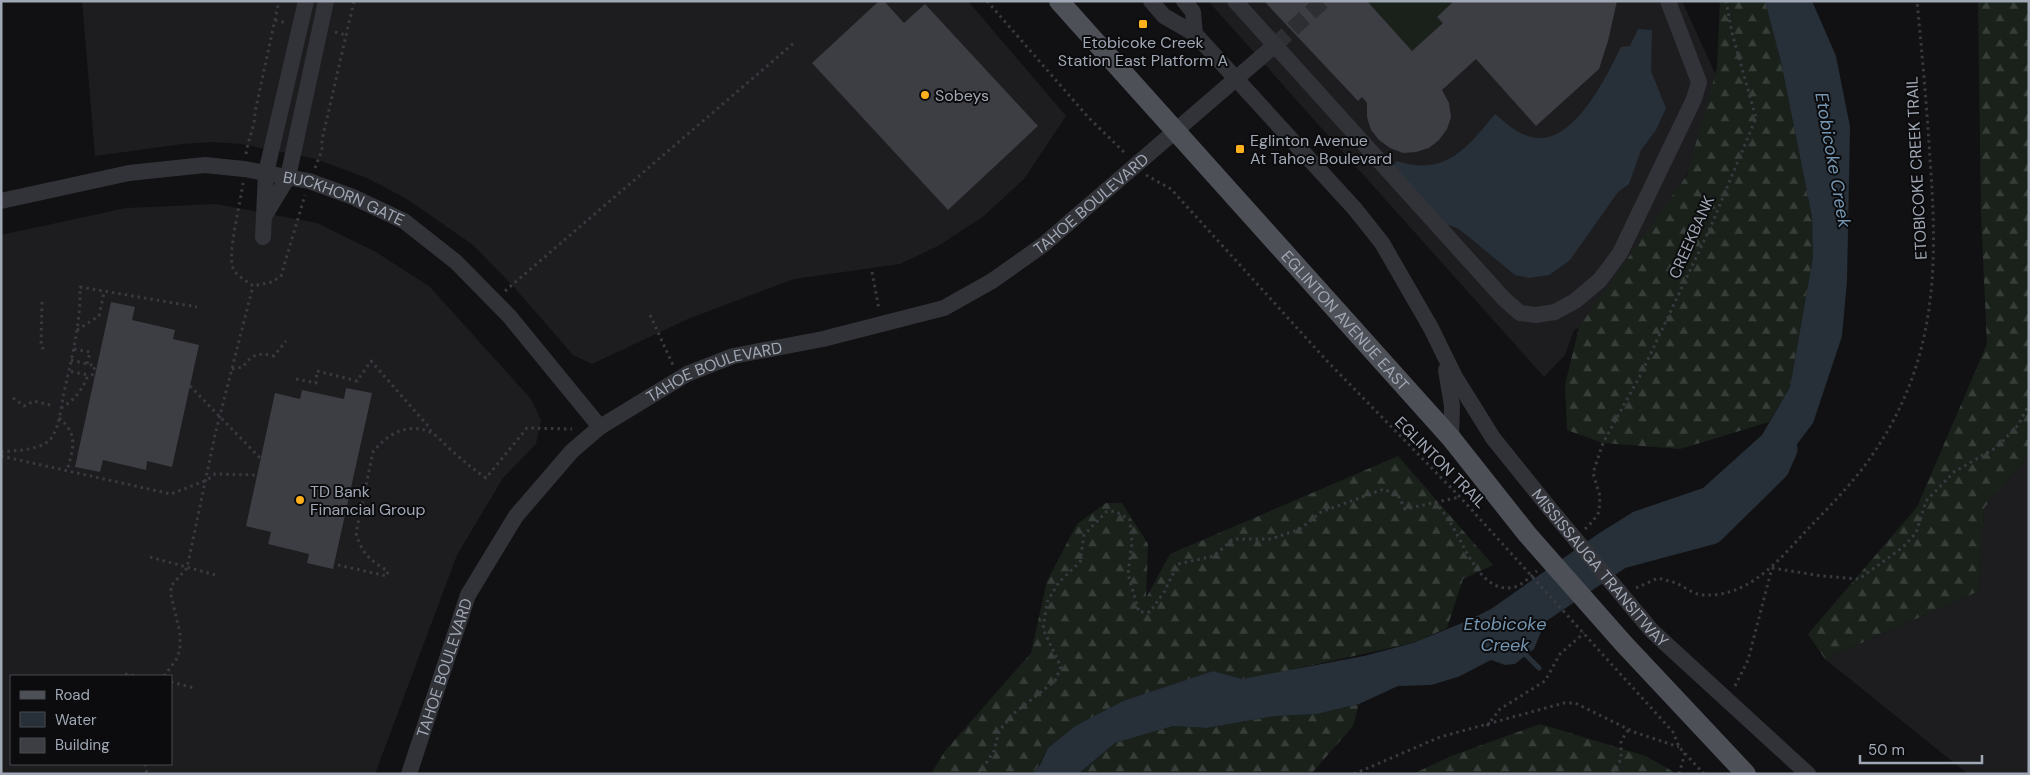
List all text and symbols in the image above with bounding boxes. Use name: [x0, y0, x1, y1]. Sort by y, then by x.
marker: Etobicoke Creek Station East Platform A: [1137, 18, 1149, 30]
place label: Etobicoke Creek Station East Platform A: [1058, 32, 1229, 71]
street label: ETOBICOKE CREEK TRAIL: [1901, 76, 1932, 260]
place label: Sobeys: [935, 85, 989, 106]
marker: Sobeys: [919, 89, 931, 101]
water label: Etobicoke Creek: [1809, 90, 1857, 230]
place label: Eglinton Avenue At Tahoe Boulevard: [1250, 130, 1392, 169]
marker: Eglinton Avenue At Tahoe Boulevard: [1234, 143, 1246, 155]
street label: TAHOE BOULEVARD: [1029, 149, 1153, 259]
street label: BUCKHORN GATE: [281, 166, 408, 231]
street label: CREEKBANK: [1664, 192, 1719, 282]
street label: EGLINTON AVENUE EAST: [1277, 246, 1414, 395]
street label: TAHOE BOULEVARD: [642, 337, 784, 407]
street label: EGLINTON TRAIL: [1390, 412, 1491, 513]
place label: TD Bank Financial Group: [310, 481, 425, 520]
street label: MISSISSAUGA TRANSITWAY: [1527, 484, 1673, 652]
marker: TD Bank Financial Group: [294, 494, 306, 506]
street label: TAHOE BOULEVARD: [412, 596, 477, 740]
water label: Etobicoke Creek: [1464, 612, 1546, 657]
legend: [10, 675, 172, 765]
text: Road: [55, 685, 90, 705]
text: Water: [55, 710, 97, 730]
scale bar: [1860, 732, 1982, 764]
text: Building: [55, 735, 110, 755]
text: 50 m: [1868, 740, 1905, 760]

